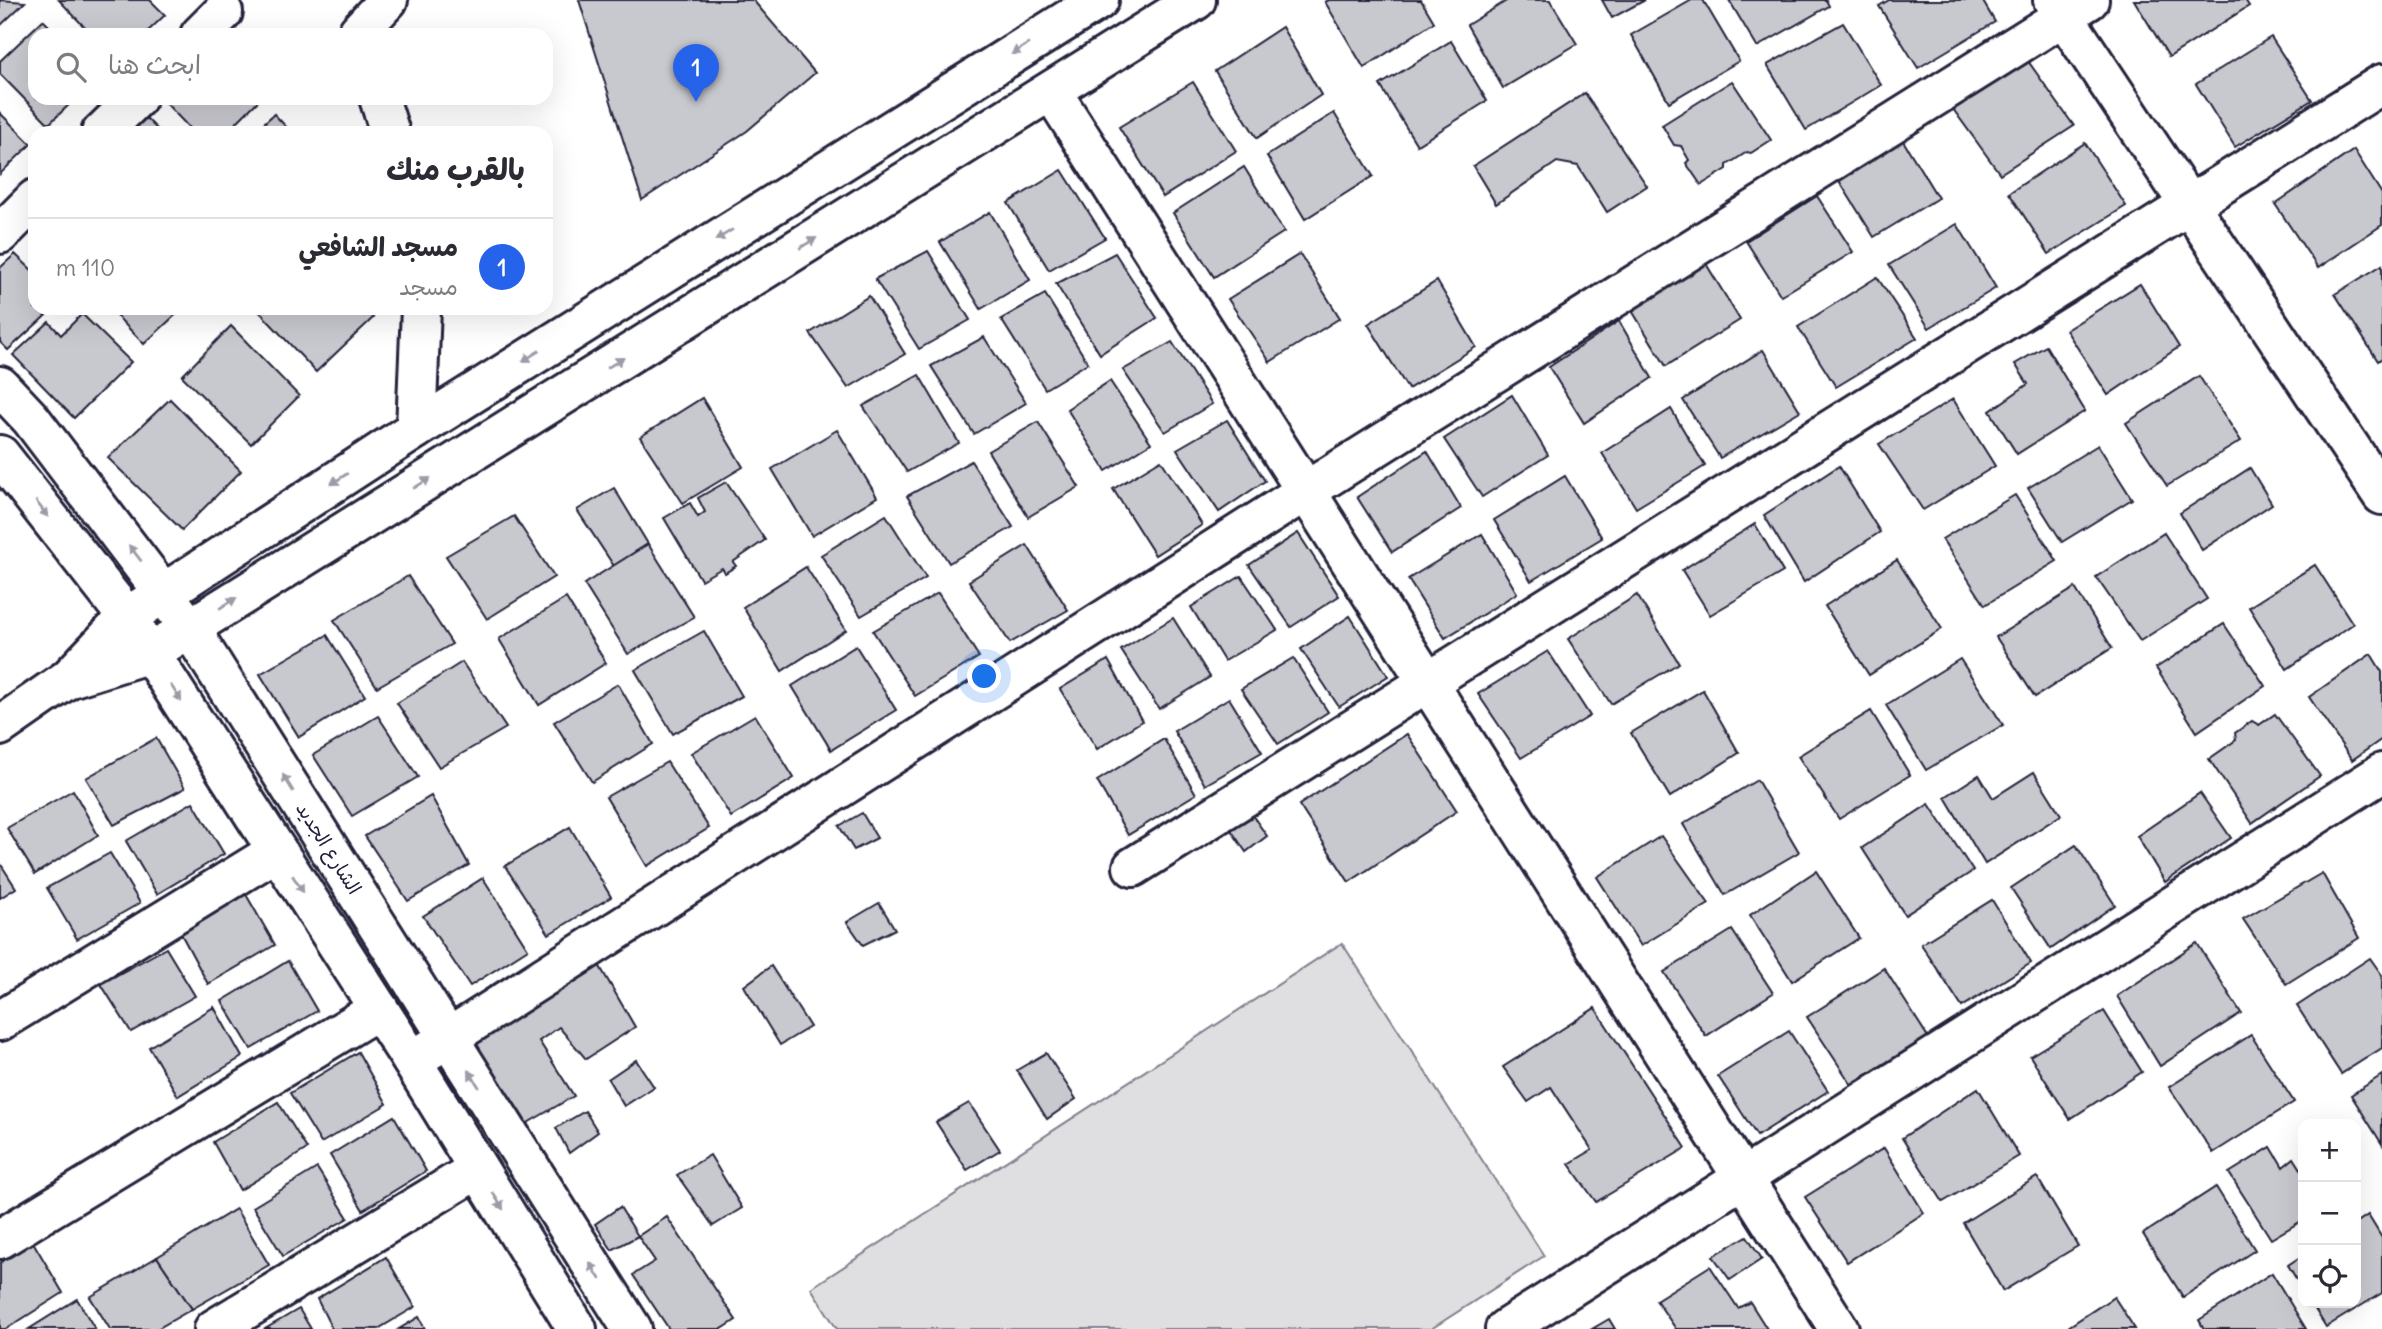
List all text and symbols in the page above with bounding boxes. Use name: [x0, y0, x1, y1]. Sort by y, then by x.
search box: [28, 28, 553, 105]
one-way arrow: [1011, 43, 1030, 56]
pin: 1: [673, 44, 719, 102]
icon: search: [52, 48, 90, 86]
text: ابحث هنا: [108, 48, 201, 81]
text: بالقرب منك: [386, 150, 525, 188]
one-way arrow: [714, 229, 733, 242]
text: مسجد الشافعي: [298, 230, 458, 263]
one-way arrow: [799, 237, 818, 250]
text: 110 m: [56, 253, 115, 282]
text: 1: [497, 253, 507, 282]
text: مسجد: [399, 272, 458, 301]
one-way arrow: [521, 350, 541, 363]
one-way arrow: [605, 357, 624, 369]
one-way arrow: [329, 472, 349, 485]
one-way arrow: [412, 476, 431, 489]
one-way arrow: [35, 499, 50, 517]
one-way arrow: [127, 544, 142, 562]
one-way arrow: [219, 596, 238, 609]
your location: [967, 659, 1001, 693]
one-way arrow: [169, 683, 182, 702]
one-way arrow: [281, 773, 294, 792]
street label: الشارع الجديد: [289, 797, 367, 900]
one-way arrow: [292, 874, 305, 894]
one-way arrow: [468, 1069, 481, 1088]
map controls: [2298, 1119, 2361, 1308]
button: +: [2298, 1119, 2361, 1182]
button: −: [2298, 1182, 2361, 1245]
one-way arrow: [492, 1191, 504, 1210]
button: locate: [2298, 1245, 2361, 1308]
one-way arrow: [589, 1262, 602, 1281]

